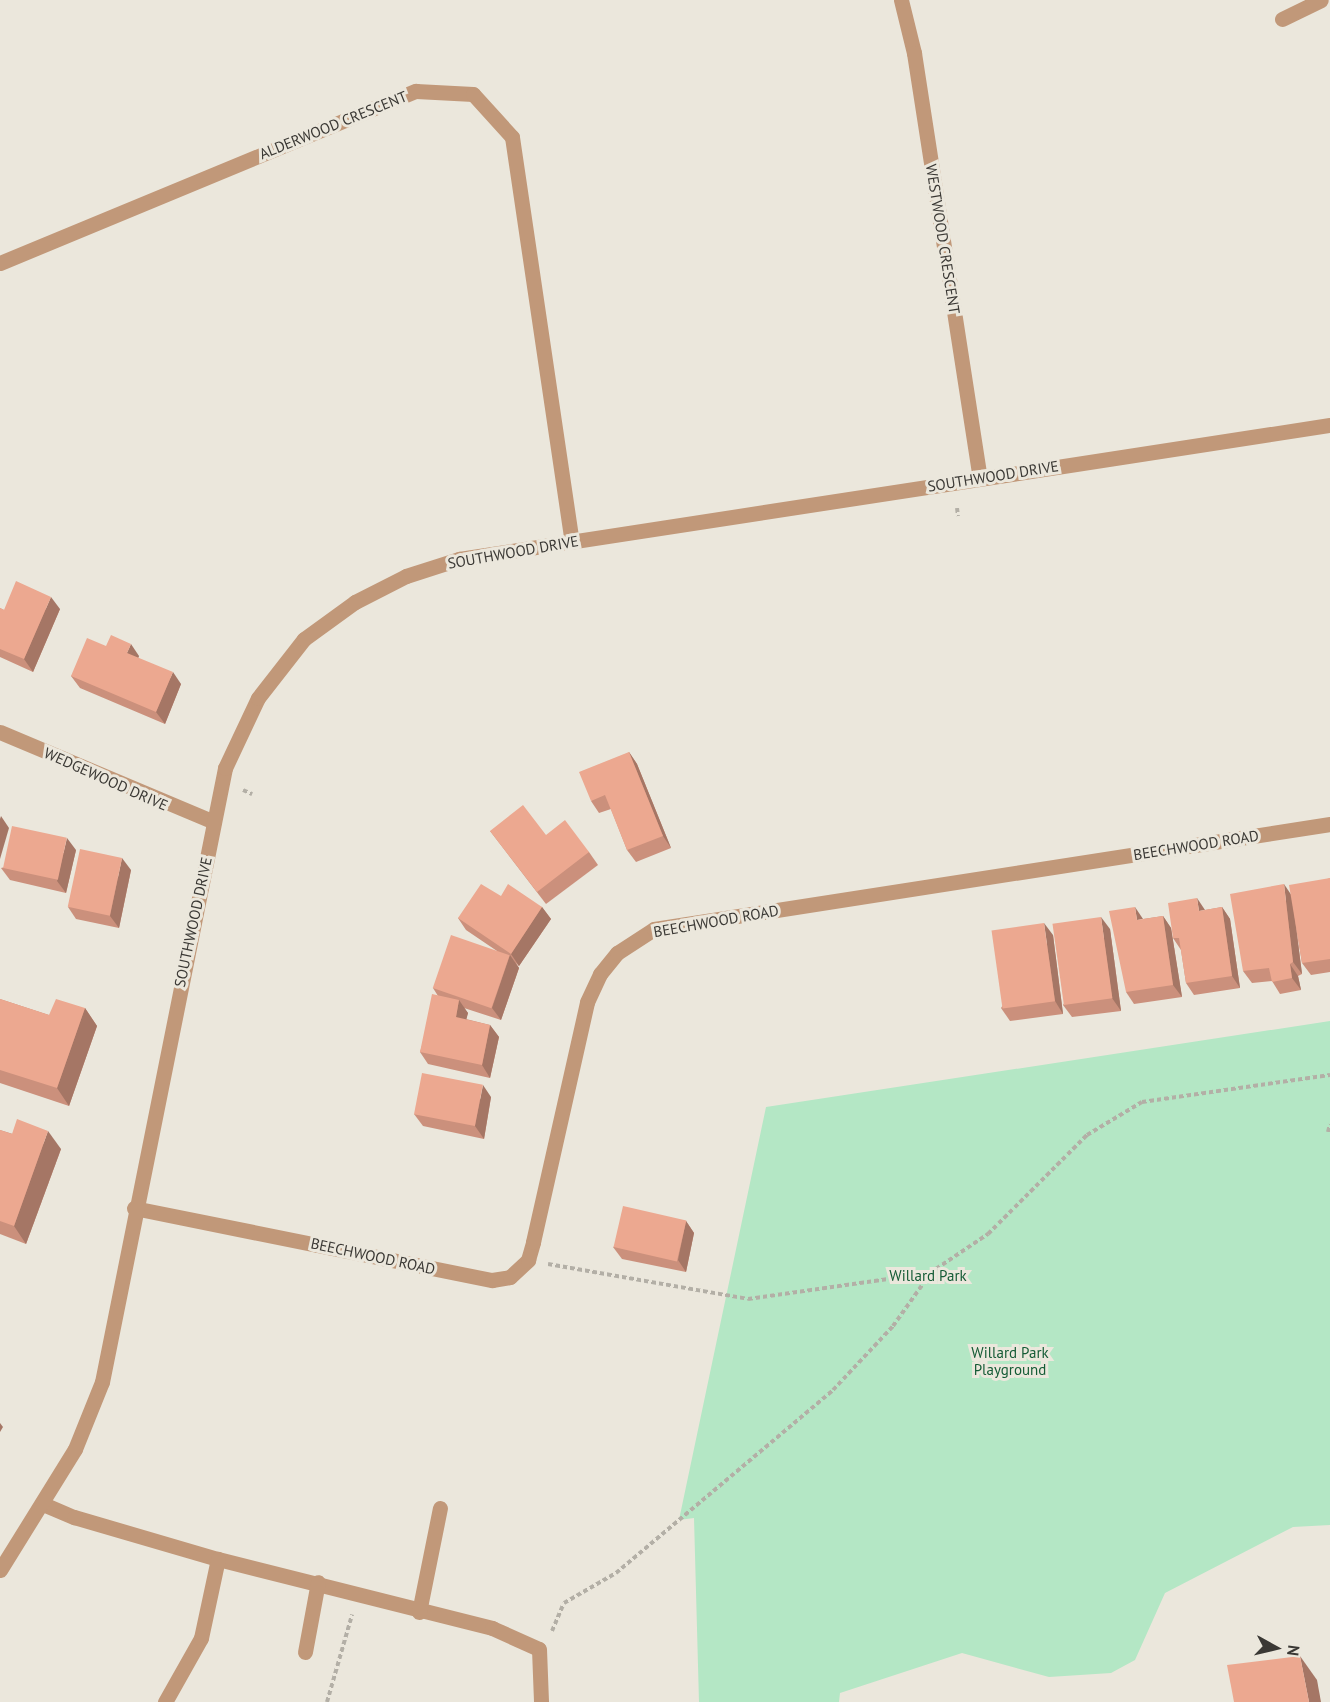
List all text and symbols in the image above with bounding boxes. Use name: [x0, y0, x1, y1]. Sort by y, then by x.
street label: ALDERWOOD CRESCENT: [257, 87, 409, 163]
street label: WESTWOOD CRESCENT: [922, 163, 964, 315]
street label: SOUTHWOOD DRIVE: [926, 457, 1060, 495]
street label: SOUTHWOOD DRIVE: [446, 532, 580, 572]
street label: WEDGEWOOD DRIVE: [41, 744, 171, 814]
street label: BEECHWOOD ROAD: [1132, 826, 1260, 864]
street label: SOUTHWOOD DRIVE: [170, 855, 216, 989]
street label: BEECHWOOD ROAD: [652, 901, 780, 941]
street label: BEECHWOOD ROAD: [309, 1234, 437, 1278]
park label: Willard Park: [889, 1267, 967, 1285]
park label: Willard Park Playground: [971, 1343, 1049, 1378]
north arrow: [1246, 1618, 1306, 1678]
text: N: [1283, 1644, 1304, 1657]

